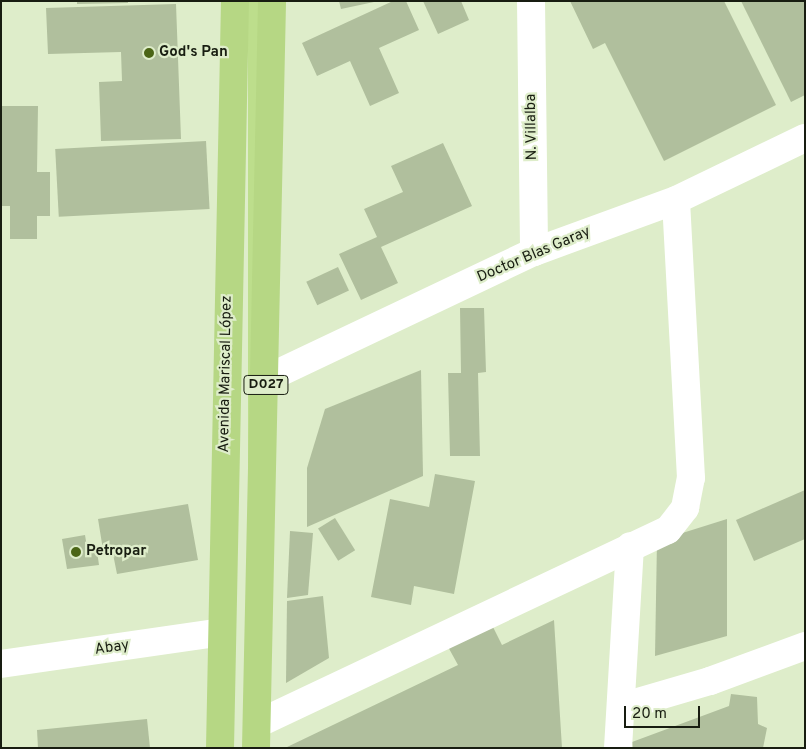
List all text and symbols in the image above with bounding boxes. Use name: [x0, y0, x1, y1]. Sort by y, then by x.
place label: God's Pan: [159, 44, 228, 62]
marker: God's Pan: [143, 47, 155, 59]
street label: N. Villalba: [522, 93, 542, 161]
street label: Doctor Blas Garay: [475, 223, 593, 287]
street label: Avenida Mariscal López: [216, 295, 236, 453]
road number: D027: [242, 374, 290, 396]
place label: Petropar: [86, 543, 147, 561]
marker: Petropar: [70, 546, 82, 558]
street label: Abay: [94, 637, 130, 659]
scale bar: [626, 696, 702, 728]
text: 20 m: [632, 705, 667, 724]

